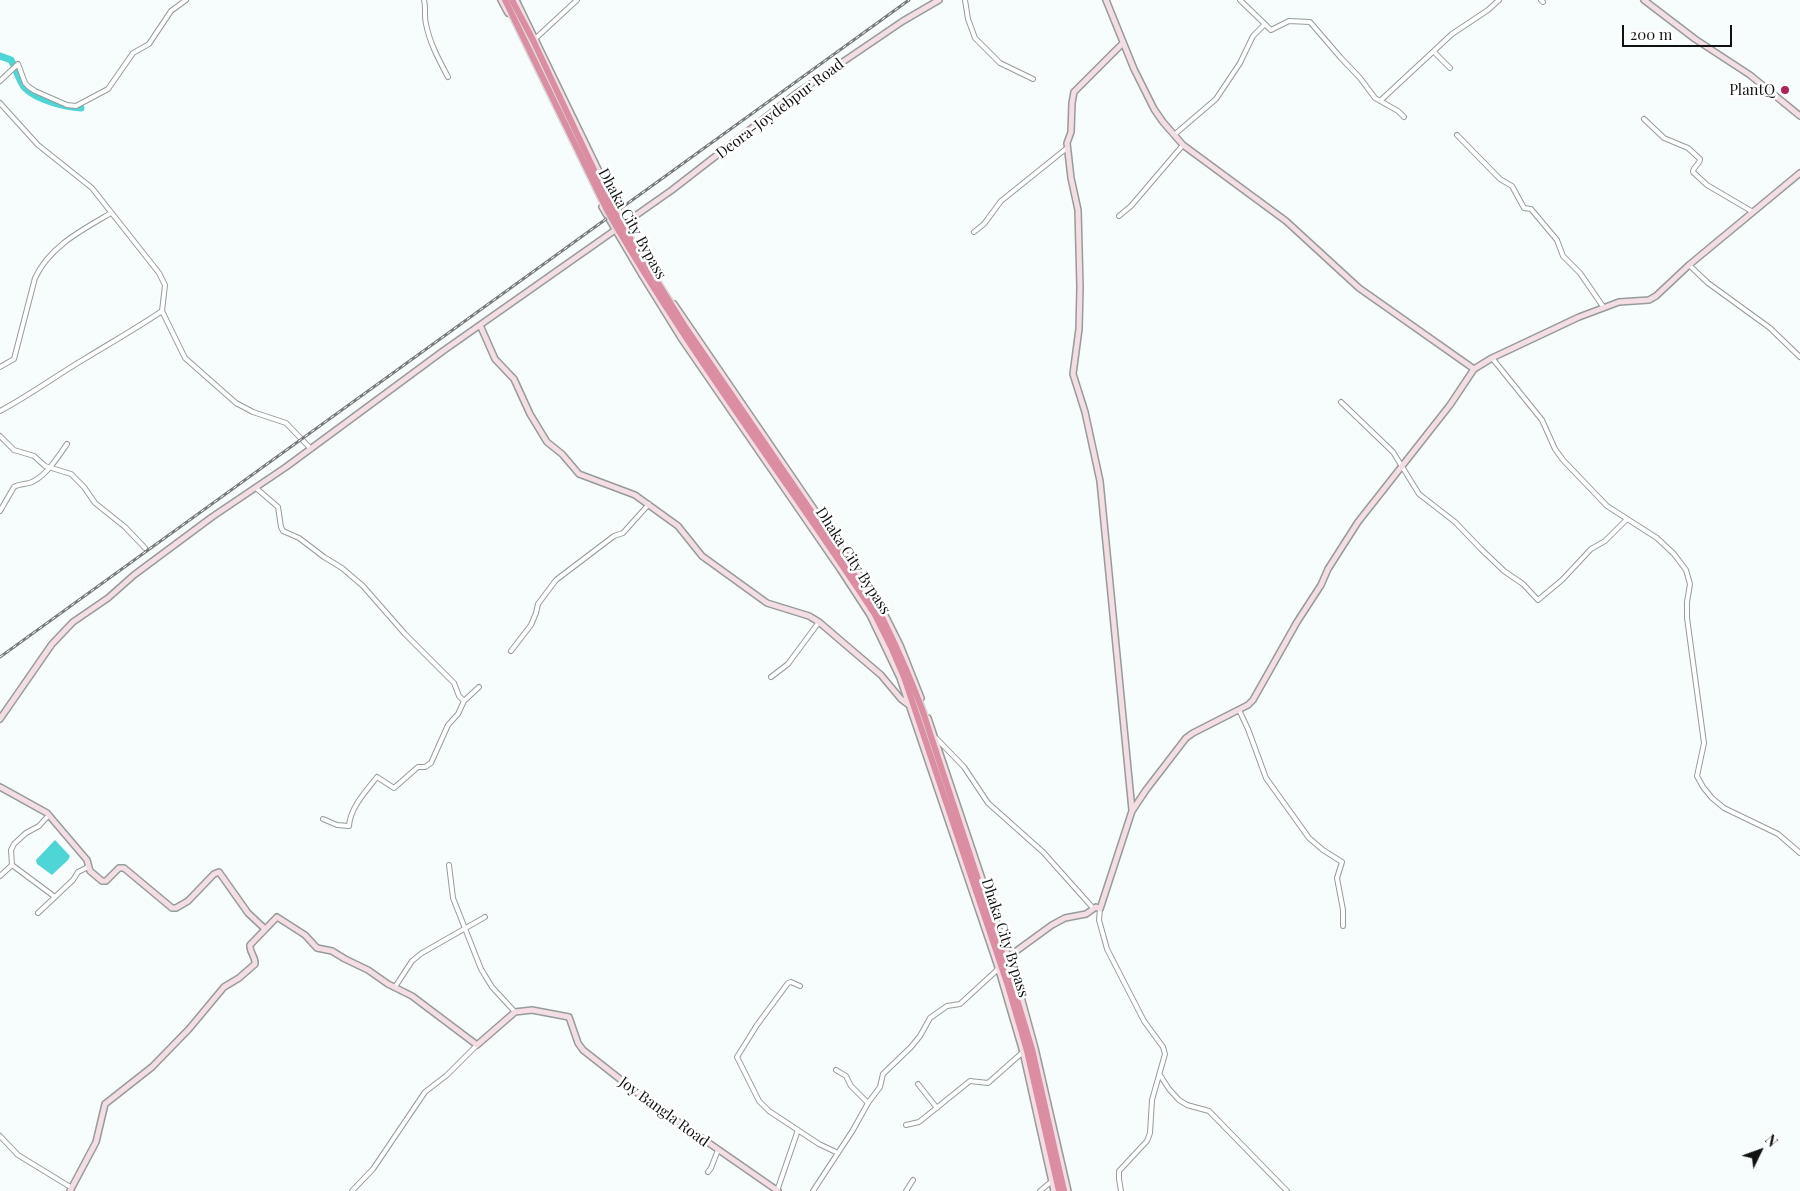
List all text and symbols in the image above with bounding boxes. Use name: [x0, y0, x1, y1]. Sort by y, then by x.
scale bar: [1625, 15, 1735, 47]
text: 200 m: [1630, 24, 1672, 44]
street label: Deora-Joydebpur Road: [713, 55, 847, 163]
place label: PlantQ: [1729, 81, 1775, 99]
marker: PlantQ: [1779, 84, 1791, 96]
street label: Dhaka City Bypass: [594, 165, 670, 283]
street label: Dhaka City Bypass: [812, 504, 894, 618]
street label: Dhaka City Bypass: [977, 876, 1033, 1000]
street label: Joy Bangla Road: [615, 1073, 713, 1151]
north arrow: [1735, 1126, 1785, 1176]
text: N: [1761, 1131, 1782, 1151]

